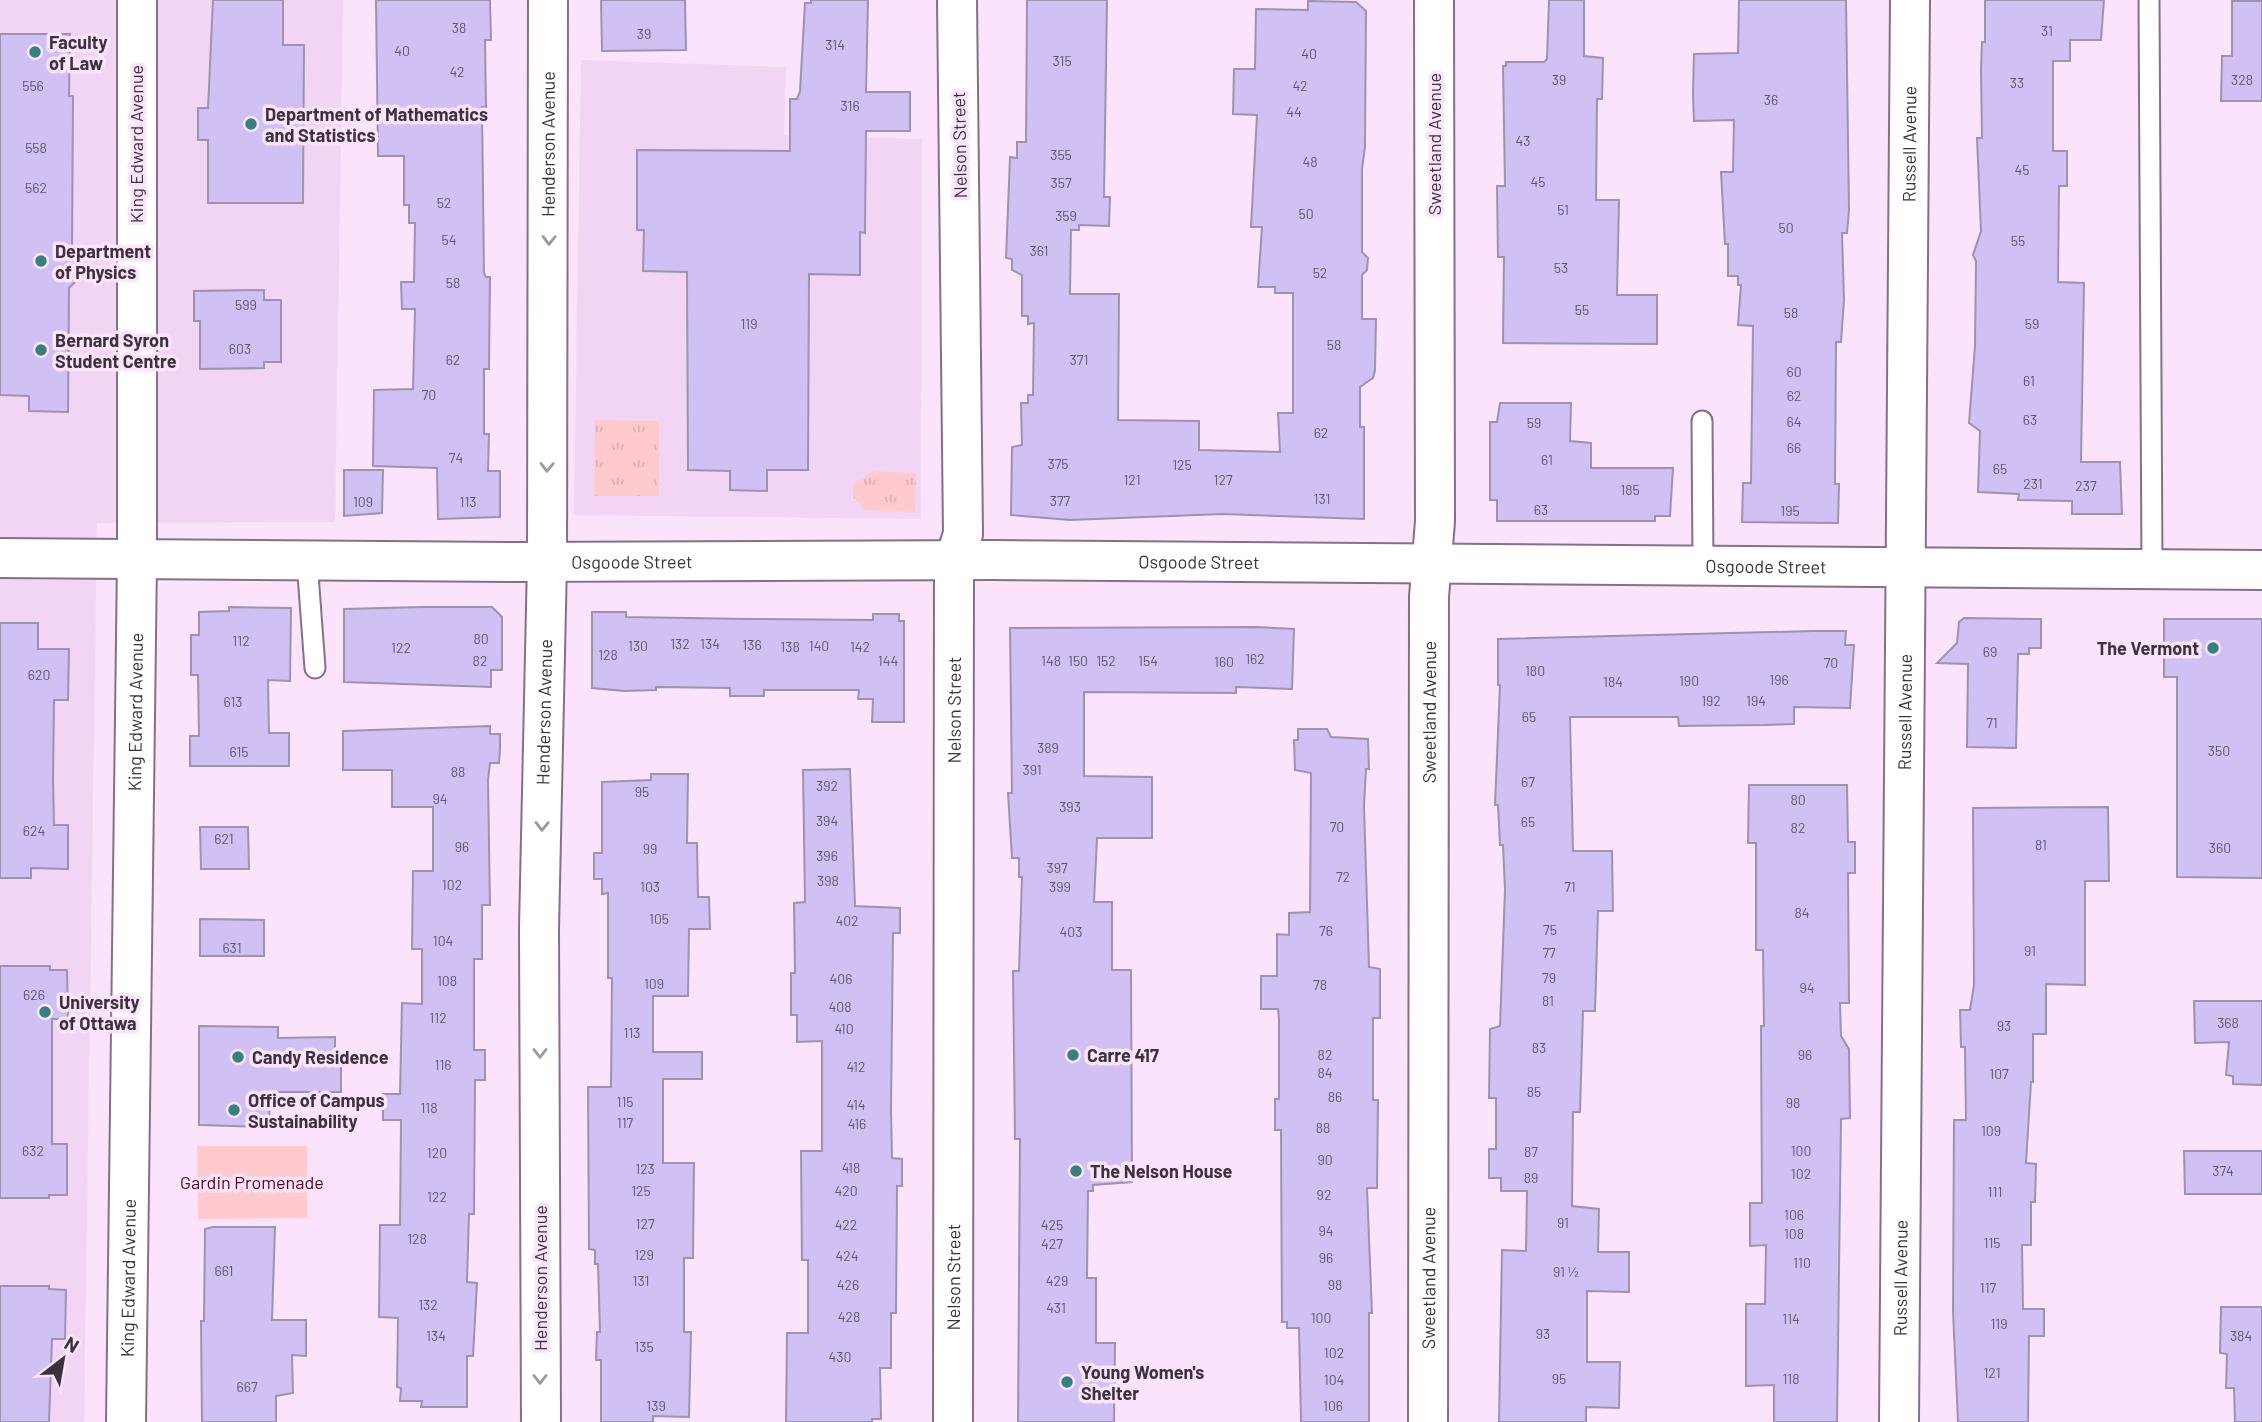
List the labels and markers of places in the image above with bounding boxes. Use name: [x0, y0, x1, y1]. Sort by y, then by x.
place label: Faculty of Law: [49, 31, 107, 74]
marker: Faculty of Law: [27, 44, 43, 60]
place label: Department of Mathematics and Statistics: [265, 103, 488, 146]
marker: Department of Mathematics and Statistics: [243, 116, 259, 132]
place label: Department of Physics: [55, 240, 151, 283]
marker: Department of Physics: [33, 253, 49, 269]
place label: Bernard Syron Student Centre: [55, 329, 177, 372]
marker: Bernard Syron Student Centre: [33, 342, 49, 358]
place label: The Vermont: [2097, 637, 2199, 659]
marker: The Vermont: [2205, 640, 2221, 656]
place label: University of Ottawa: [59, 991, 140, 1034]
marker: University of Ottawa: [37, 1004, 53, 1020]
place label: Carre 417: [1087, 1044, 1159, 1066]
place label: Candy Residence: [252, 1046, 389, 1068]
marker: Carre 417: [1065, 1047, 1081, 1063]
marker: Candy Residence: [230, 1049, 246, 1065]
place label: Office of Campus Sustainability: [248, 1089, 385, 1132]
marker: Office of Campus Sustainability: [226, 1102, 242, 1118]
place label: The Nelson House: [1090, 1160, 1233, 1182]
marker: The Nelson House: [1068, 1163, 1084, 1179]
place label: Young Women's Shelter: [1081, 1361, 1204, 1404]
marker: Young Women's Shelter: [1059, 1374, 1075, 1390]

